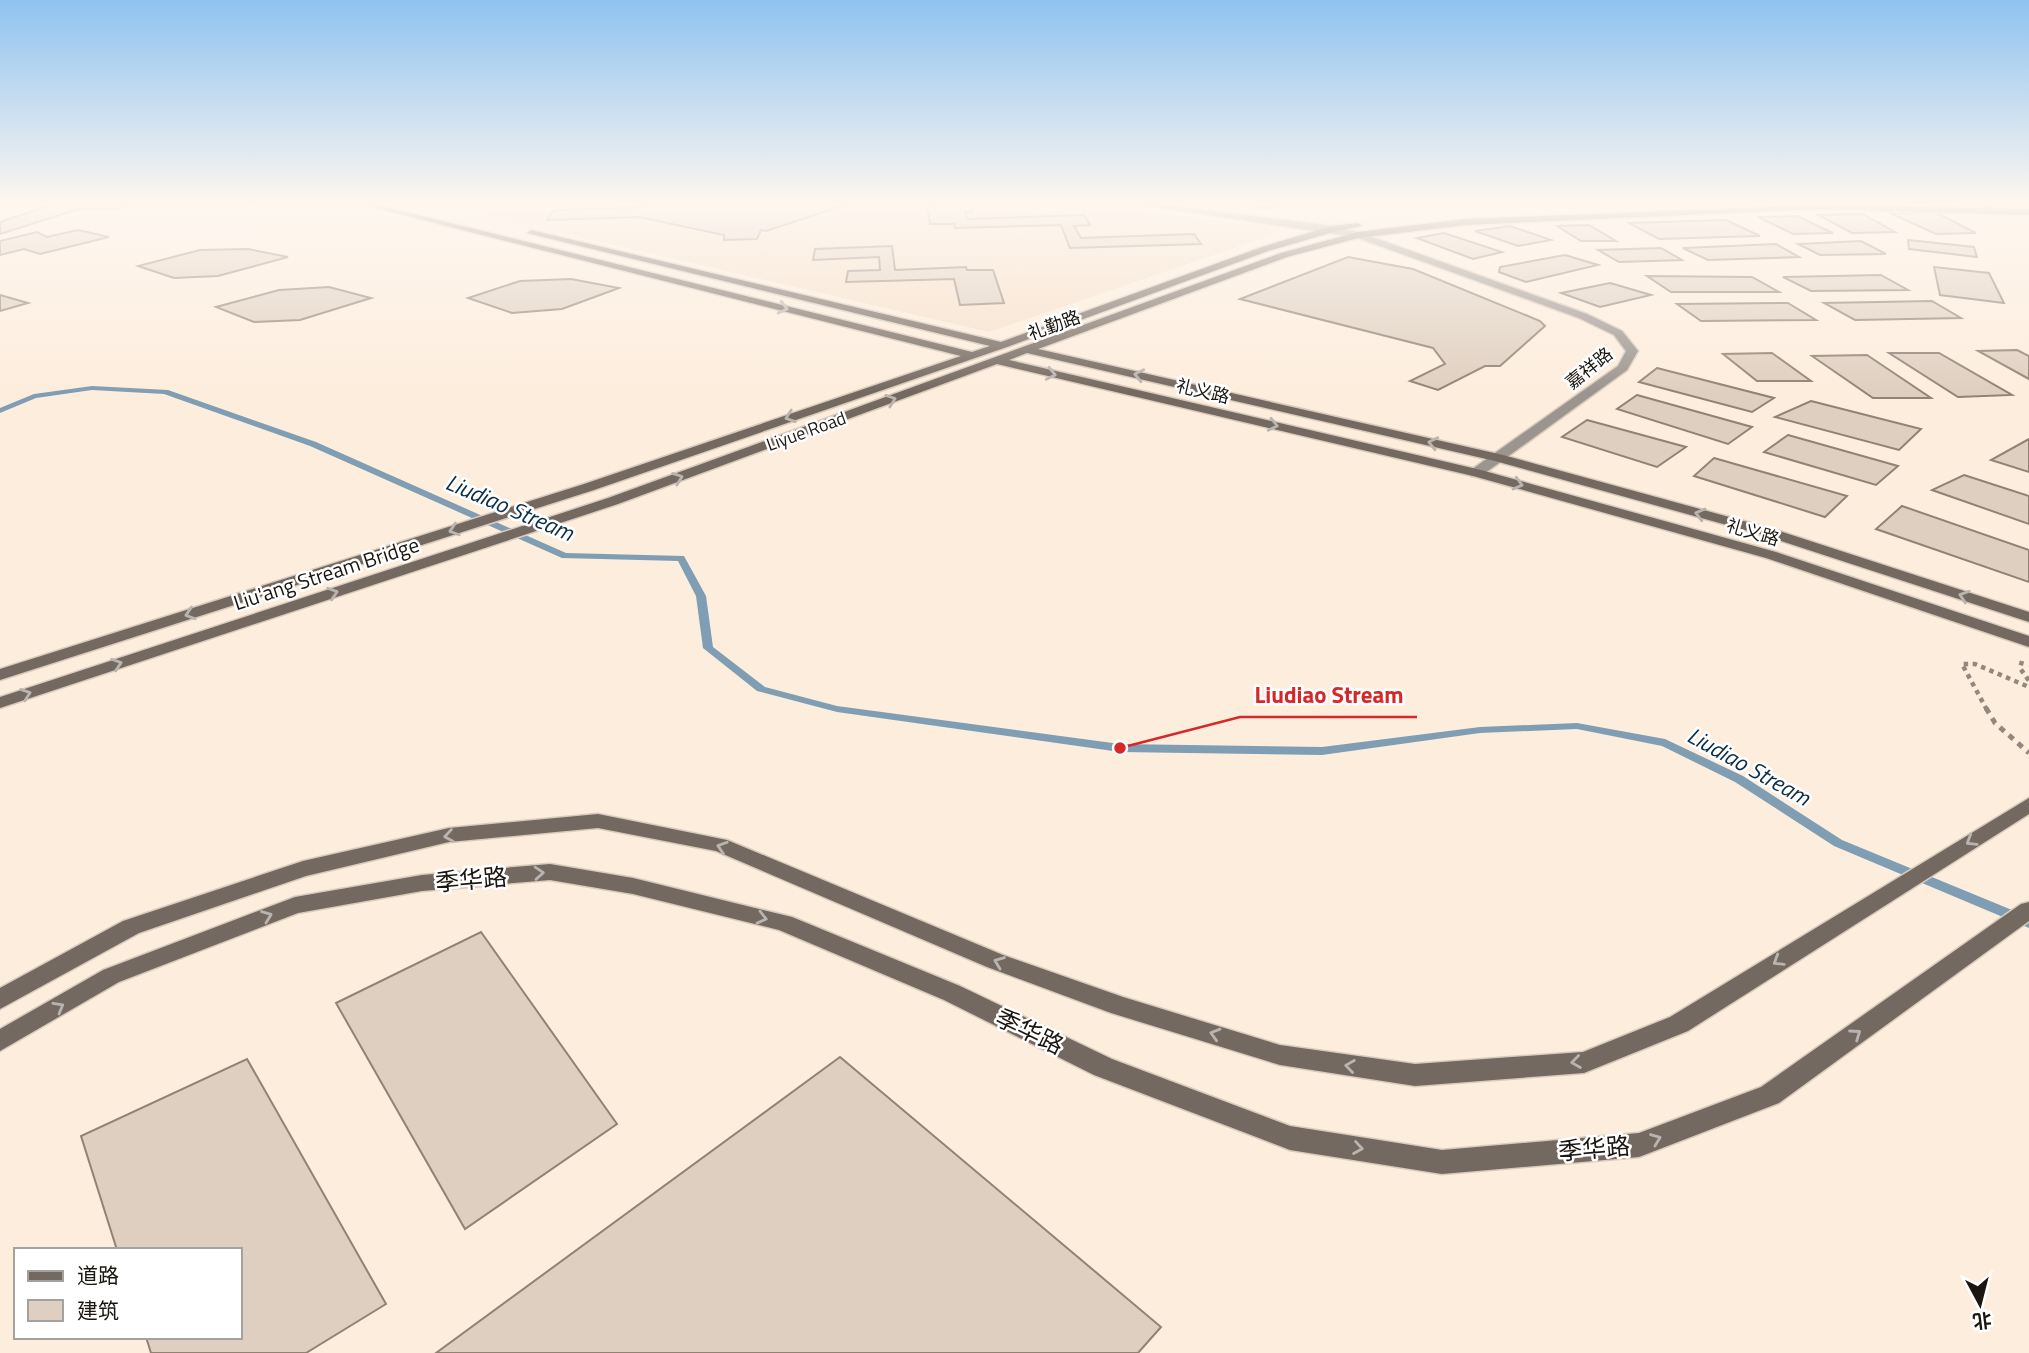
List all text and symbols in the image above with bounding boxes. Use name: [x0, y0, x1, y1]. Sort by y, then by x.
one-way arrow: [777, 300, 789, 314]
street label: 礼勤路: [1024, 303, 1084, 347]
street label: 嘉祥路: [1560, 341, 1618, 395]
one-way arrow: [1045, 365, 1057, 380]
one-way arrow: [1134, 369, 1146, 384]
street label: 礼义路: [1174, 372, 1232, 410]
one-way arrow: [885, 394, 897, 408]
street label: Liyue Road: [762, 404, 850, 458]
one-way arrow: [784, 409, 796, 423]
one-way arrow: [1267, 417, 1279, 432]
one-way arrow: [1427, 437, 1439, 451]
water label: Liudiao Stream: [441, 464, 580, 550]
one-way arrow: [671, 472, 683, 486]
one-way arrow: [1512, 476, 1524, 491]
one-way arrow: [1694, 507, 1706, 522]
street label: 礼义路: [1723, 512, 1783, 552]
one-way arrow: [448, 522, 460, 536]
street label: Liu'ang Stream Bridge: [229, 528, 423, 618]
one-way arrow: [326, 587, 338, 601]
one-way arrow: [1958, 590, 1971, 604]
one-way arrow: [185, 606, 197, 620]
one-way arrow: [110, 658, 122, 672]
callout: Liudiao Stream: [1240, 673, 1417, 717]
text: Liudiao Stream: [1254, 677, 1404, 712]
one-way arrow: [19, 688, 31, 702]
water label: Liudiao Stream: [1681, 718, 1818, 815]
one-way arrow: [443, 828, 455, 843]
one-way arrow: [1966, 832, 1979, 845]
one-way arrow: [716, 840, 728, 855]
street label: 季华路: [434, 858, 508, 900]
one-way arrow: [534, 866, 545, 881]
one-way arrow: [756, 910, 768, 924]
one-way arrow: [261, 911, 273, 925]
one-way arrow: [1773, 953, 1786, 966]
one-way arrow: [994, 957, 1006, 971]
street label: 季华路: [990, 999, 1070, 1063]
one-way arrow: [51, 1002, 64, 1015]
one-way arrow: [1210, 1027, 1222, 1042]
one-way arrow: [1848, 1030, 1861, 1042]
one-way arrow: [1570, 1054, 1582, 1069]
one-way arrow: [1344, 1059, 1356, 1074]
street label: 季华路: [1557, 1127, 1631, 1169]
one-way arrow: [1649, 1133, 1661, 1147]
one-way arrow: [1352, 1141, 1364, 1156]
legend: [14, 1248, 242, 1339]
text: 道路: [77, 1259, 119, 1291]
north arrow: [1945, 1269, 2015, 1339]
text: 建筑: [77, 1294, 119, 1326]
text: 北: [1971, 1306, 1993, 1337]

